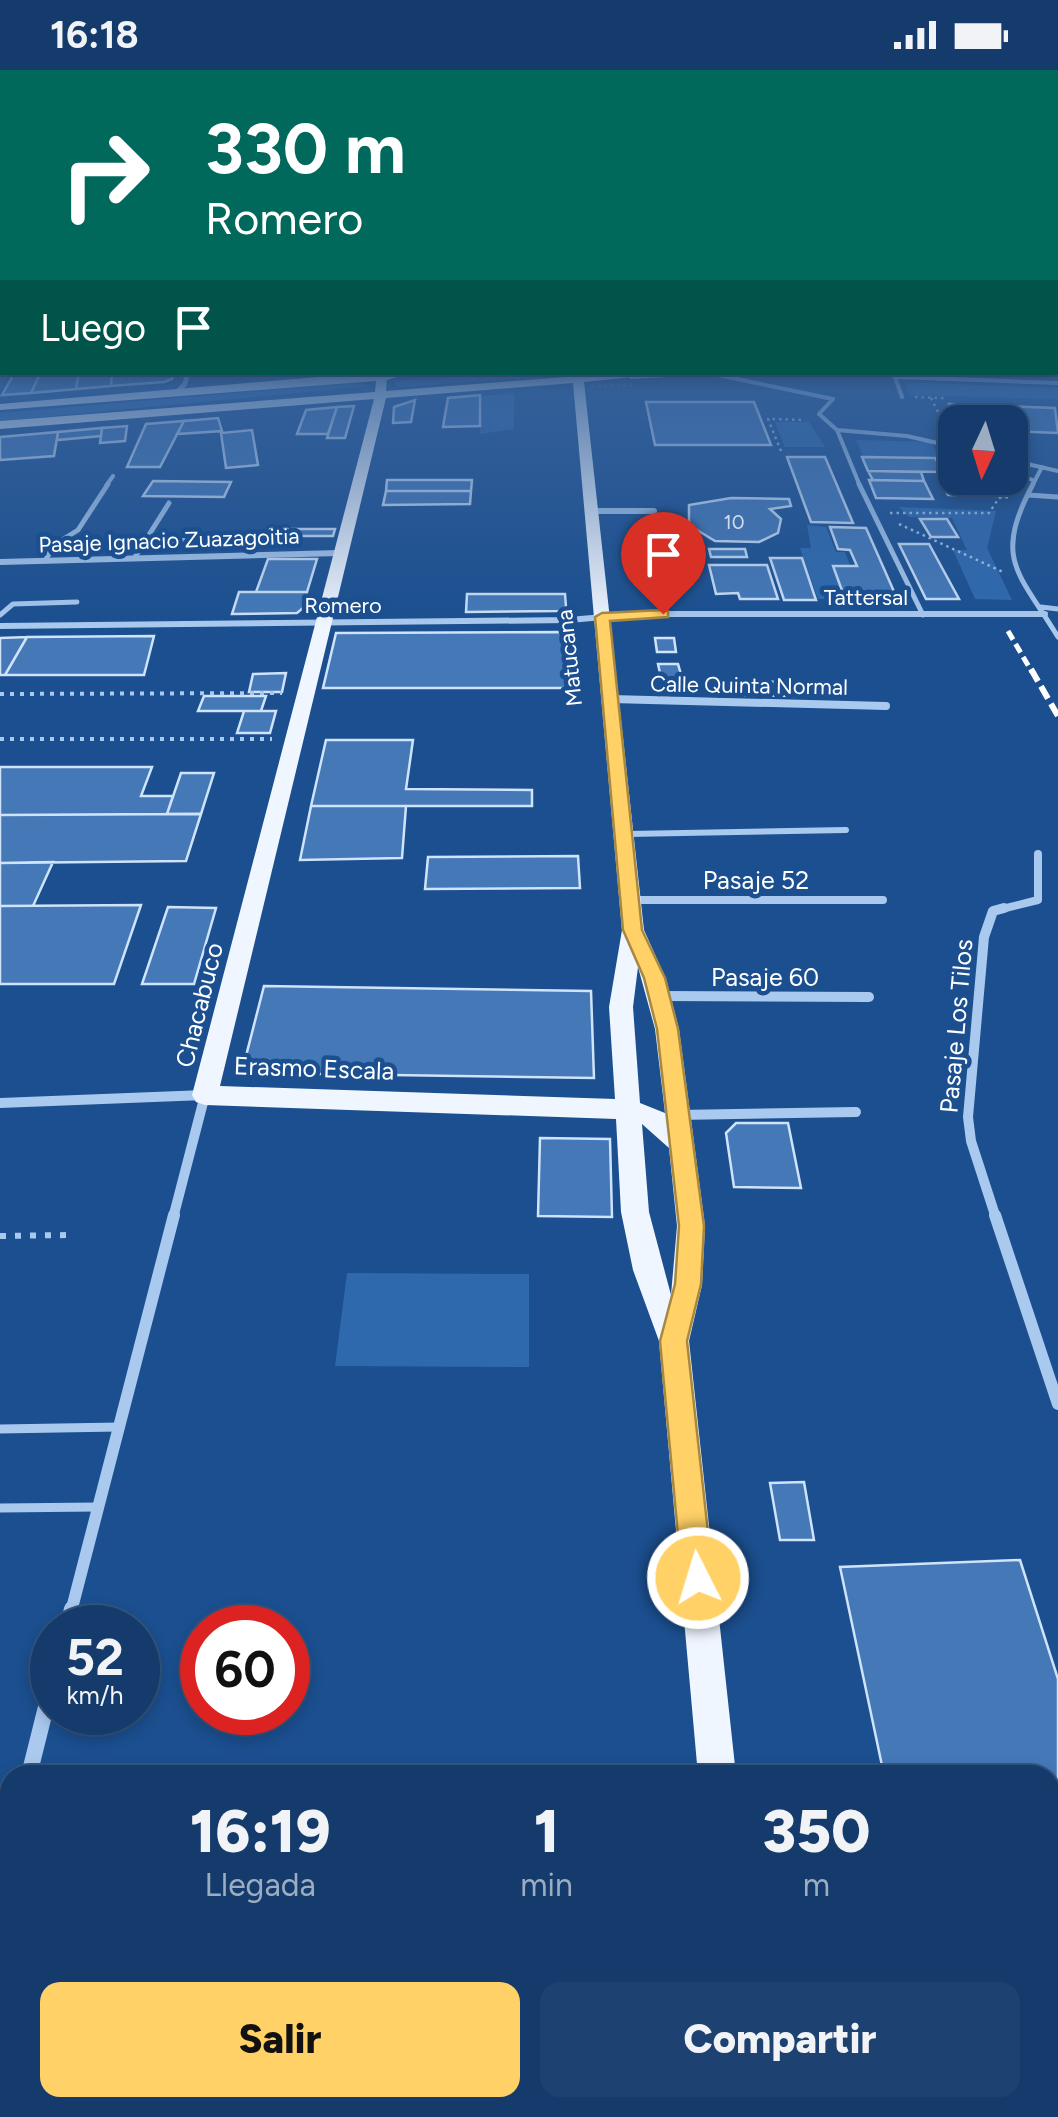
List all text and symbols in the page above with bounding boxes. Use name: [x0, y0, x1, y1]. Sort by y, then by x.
text: 16:18: [50, 12, 139, 58]
text: 330 m: [205, 106, 406, 191]
icon: right: [40, 110, 170, 240]
text: Romero: [205, 191, 363, 245]
icon: arrive: [166, 300, 221, 355]
text: Luego: [40, 305, 146, 351]
north arrow: [938, 405, 1028, 495]
map controls: [938, 405, 1028, 495]
house number: 10: [723, 510, 745, 534]
pin: [621, 512, 706, 615]
street label: Pasaje Ignacio Zuazagoitia: [38, 522, 300, 559]
icon: arrive: [636, 527, 691, 582]
street label: Tattersal: [824, 584, 908, 611]
street label: Romero: [304, 592, 382, 619]
street label: Matucana: [551, 608, 588, 708]
street label: Calle Quinta Normal: [650, 670, 848, 701]
street label: Pasaje 52: [703, 865, 809, 895]
street label: Pasaje Los Tilos: [933, 938, 979, 1114]
street label: Chacabuco: [169, 939, 229, 1071]
street label: Pasaje 60: [711, 962, 819, 992]
street label: Erasmo Escala: [233, 1050, 395, 1086]
position arrow: [646, 1526, 750, 1630]
speed limit sign: 60: [180, 1605, 310, 1735]
text: 52: [66, 1627, 124, 1688]
text: km/h: [66, 1680, 124, 1710]
text: 16:19: [190, 1795, 331, 1867]
text: 1: [534, 1795, 559, 1867]
text: 350: [762, 1795, 870, 1867]
text: Llegada: [204, 1866, 316, 1904]
text: min: [520, 1866, 573, 1904]
text: m: [803, 1866, 830, 1904]
button: Salir: [40, 1982, 520, 2097]
button: Compartir: [540, 1982, 1020, 2097]

